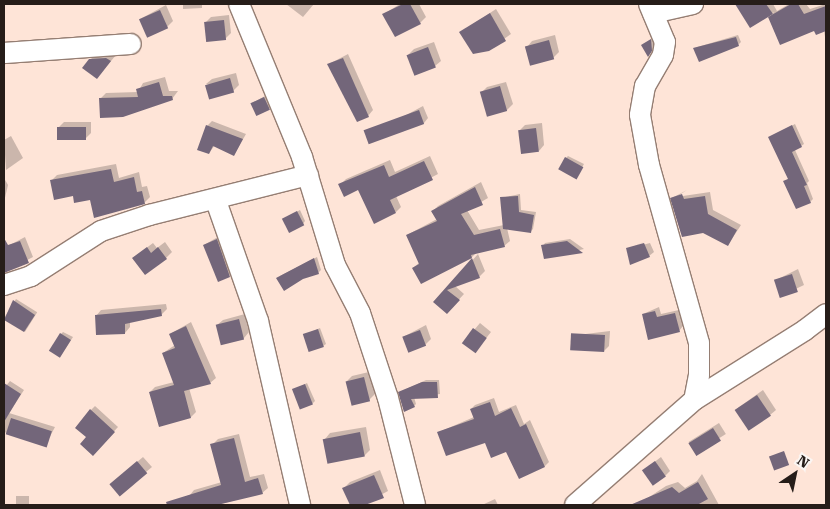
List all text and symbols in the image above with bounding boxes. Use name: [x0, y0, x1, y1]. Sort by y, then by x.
north arrow: [770, 449, 820, 499]
text: N: [794, 452, 812, 471]

